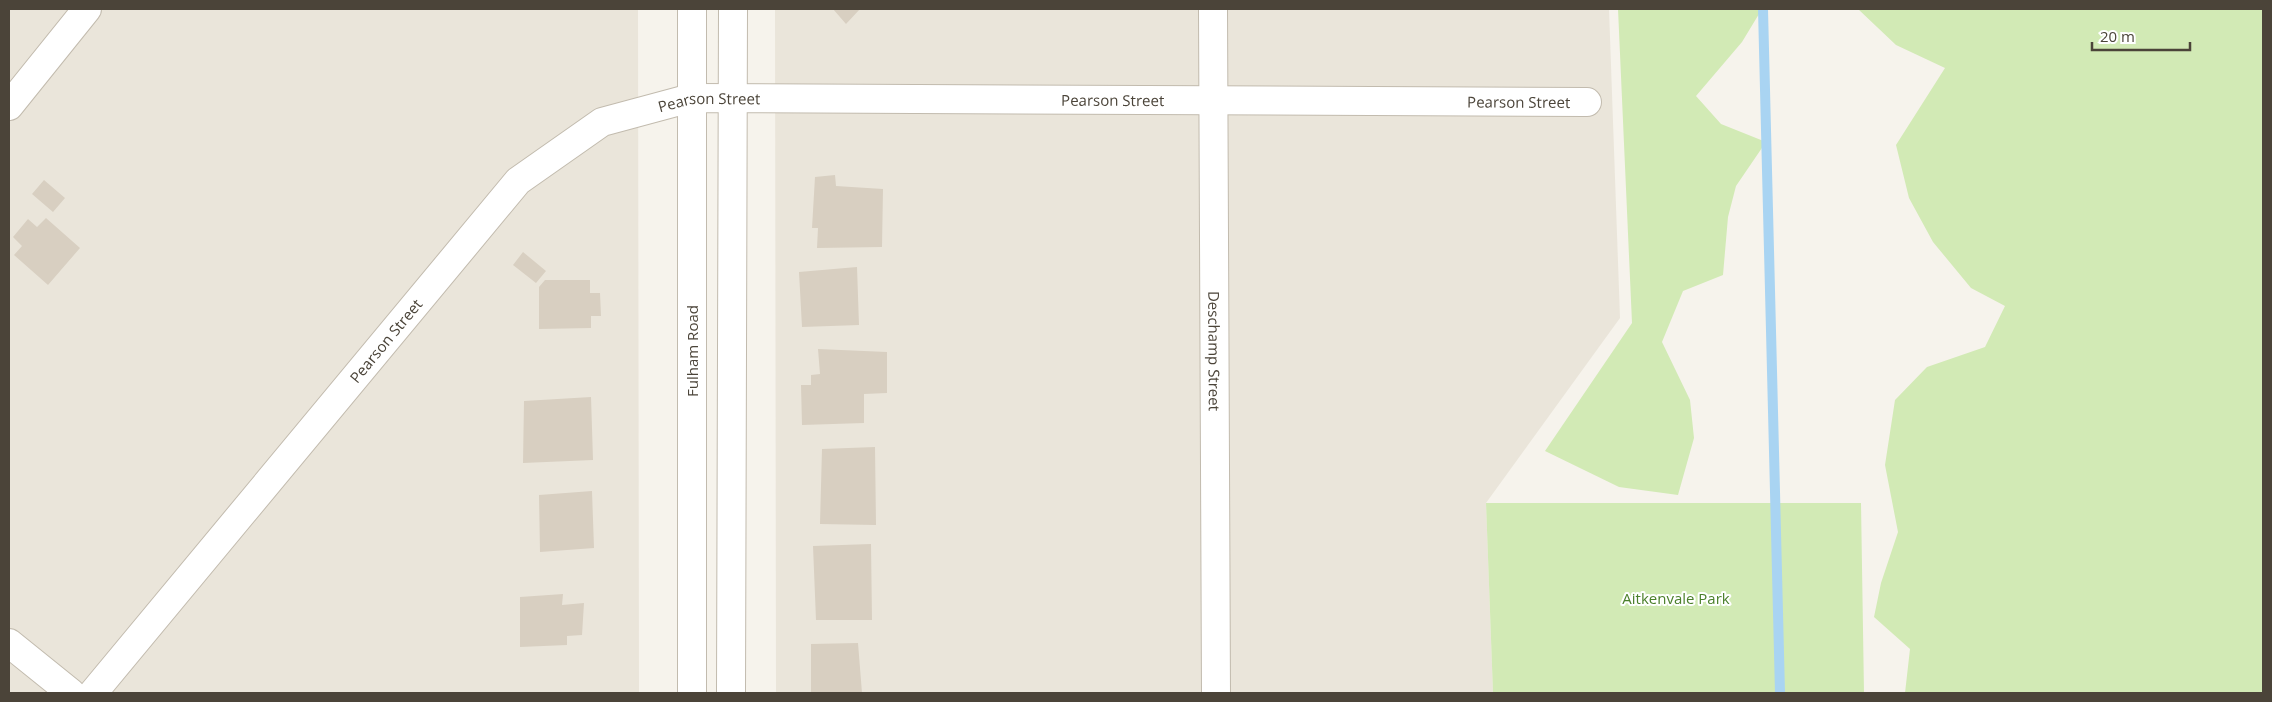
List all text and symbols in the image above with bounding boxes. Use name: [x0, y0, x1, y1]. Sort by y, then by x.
scale bar: [2092, 20, 2190, 52]
text: 20 m: [2100, 26, 2135, 46]
street label: Pearson Street: [656, 88, 760, 116]
street label: Pearson Street: [1061, 90, 1164, 110]
street label: Pearson Street: [1467, 91, 1570, 112]
street label: Deschamp Street: [1204, 291, 1225, 411]
street label: Pearson Street: [345, 294, 426, 387]
street label: Fulham Road: [682, 305, 702, 397]
park label: Aitkenvale Park: [1622, 588, 1730, 608]

